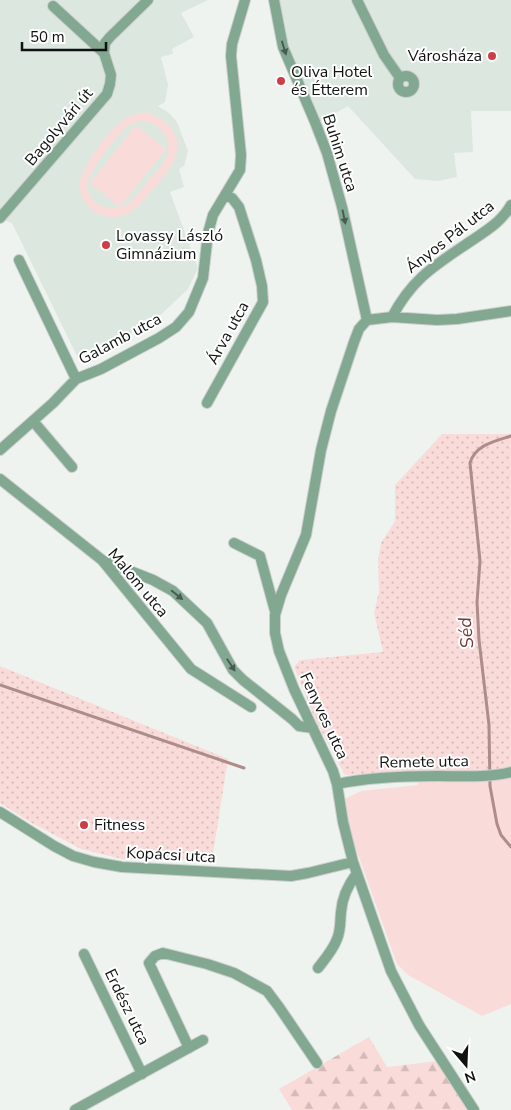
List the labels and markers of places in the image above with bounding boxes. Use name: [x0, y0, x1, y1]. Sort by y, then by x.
place label: Városháza: [407, 45, 482, 67]
marker: Városháza: [486, 50, 498, 62]
place label: Oliva Hotel és Étterem: [291, 61, 372, 101]
marker: Oliva Hotel és Étterem: [275, 75, 287, 87]
place label: Lovassy László Gimnázium: [116, 225, 223, 265]
marker: Lovassy László Gimnázium: [100, 239, 112, 251]
place label: Fitness: [94, 814, 145, 836]
marker: Fitness: [78, 819, 90, 831]

